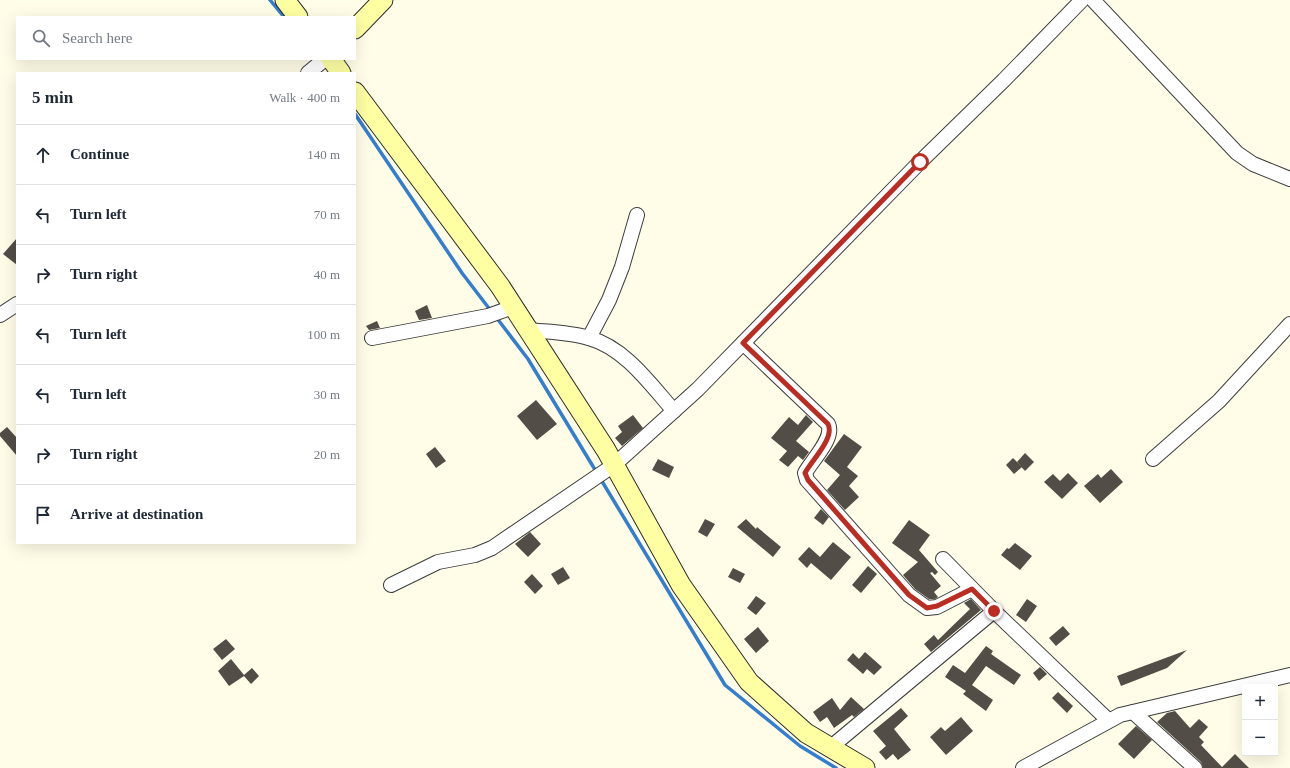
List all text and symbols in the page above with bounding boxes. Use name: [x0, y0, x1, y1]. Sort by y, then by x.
search box: [16, 16, 356, 60]
icon: search: [30, 27, 52, 49]
text: Search here: [62, 30, 132, 46]
text: 5 min: [32, 88, 73, 107]
text: Walk · 400 m: [269, 90, 340, 105]
icon: ahead: [32, 144, 54, 166]
text: Continue: [70, 146, 129, 162]
text: 140 m: [307, 147, 340, 162]
route start: [911, 153, 929, 171]
icon: left: [32, 204, 54, 226]
text: Turn left: [70, 206, 127, 222]
text: 70 m: [314, 207, 340, 222]
icon: right: [32, 264, 54, 286]
text: Turn right: [70, 266, 137, 282]
text: 40 m: [314, 267, 340, 282]
icon: left: [32, 324, 54, 346]
text: Turn left: [70, 326, 127, 342]
text: 100 m: [307, 327, 340, 342]
icon: left: [32, 384, 54, 406]
text: Turn left: [70, 386, 127, 402]
text: 30 m: [314, 387, 340, 402]
icon: right: [32, 444, 54, 466]
text: Turn right: [70, 446, 137, 462]
text: 20 m: [314, 447, 340, 462]
icon: arrive: [32, 504, 54, 526]
text: Arrive at destination: [70, 506, 203, 522]
route end: [985, 602, 1003, 620]
map controls: [1242, 684, 1278, 756]
button: +: [1242, 684, 1278, 720]
button: −: [1242, 720, 1278, 756]

